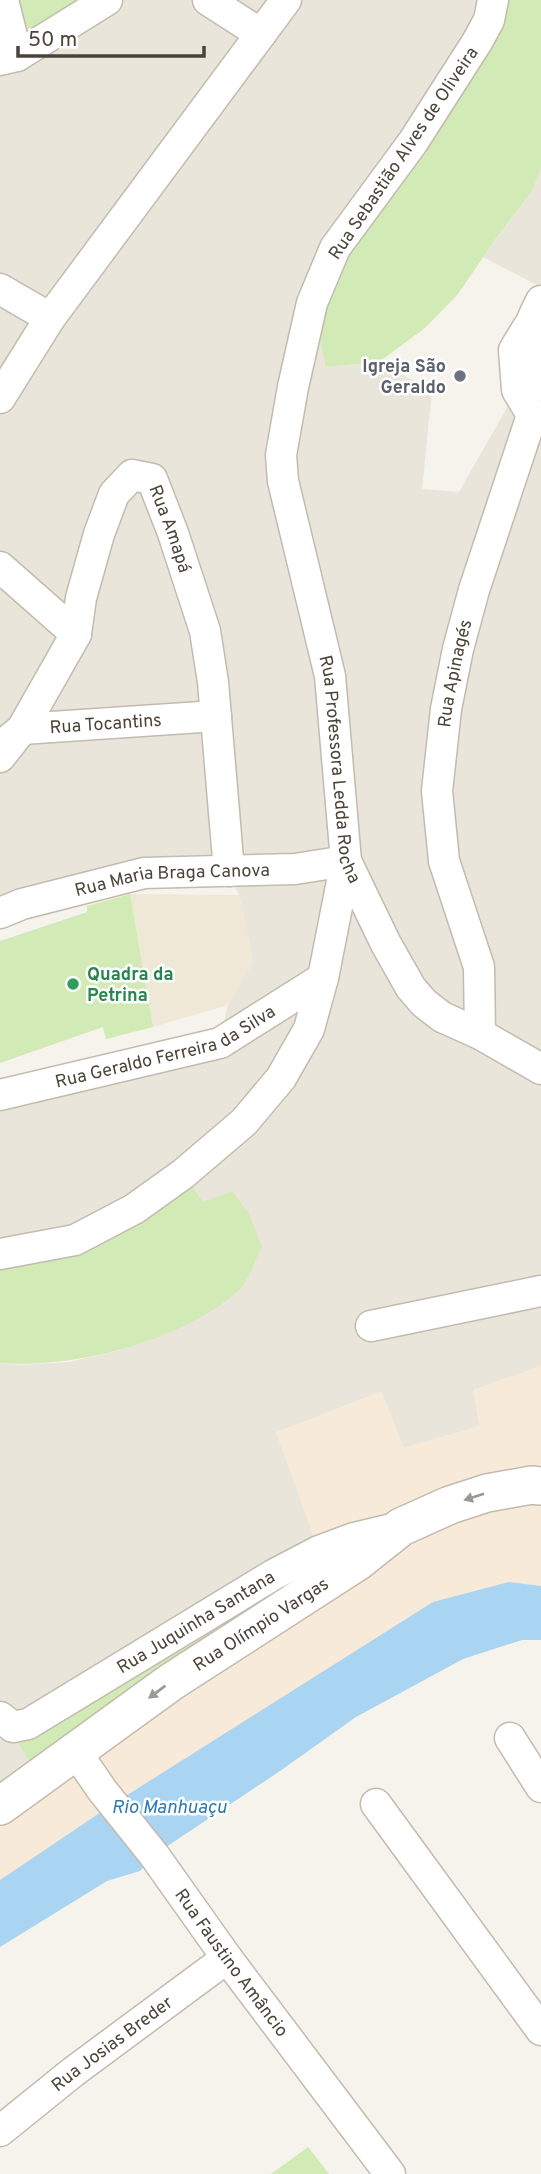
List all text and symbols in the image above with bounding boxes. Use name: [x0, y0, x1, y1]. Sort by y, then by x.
scale bar: [18, 14, 203, 58]
text: 50 m: [28, 27, 77, 54]
street label: Rua Sebastião Alves de Oliveira: [324, 43, 484, 265]
place label: Igreja São Geraldo: [362, 356, 446, 400]
marker: Igreja São Geraldo: [452, 368, 468, 384]
street label: Rua Amapá: [142, 482, 195, 576]
street label: Rua Apinagés: [434, 617, 479, 729]
street label: Rua Professora Ledda Rocha: [312, 653, 365, 888]
street label: Rua Tocantins: [49, 710, 162, 740]
street label: Rua Maria Braga Canova: [73, 860, 270, 903]
place label: Quadra da Petrina: [87, 964, 173, 1008]
marker: Quadra da Petrina: [65, 976, 81, 992]
street label: Rua Geraldo Ferreira da Silva: [53, 1001, 280, 1095]
one-way arrow: [463, 1492, 484, 1503]
street label: Rua Juquinha Santana: [113, 1566, 280, 1680]
street label: Rua Olímpio Vargas: [189, 1573, 334, 1678]
one-way arrow: [148, 1685, 166, 1700]
water label: Rio Manhuaçu: [111, 1796, 227, 1820]
street label: Rua Faustino Amâncio: [169, 1885, 293, 2042]
street label: Rua Josias Breder: [47, 1992, 178, 2098]

